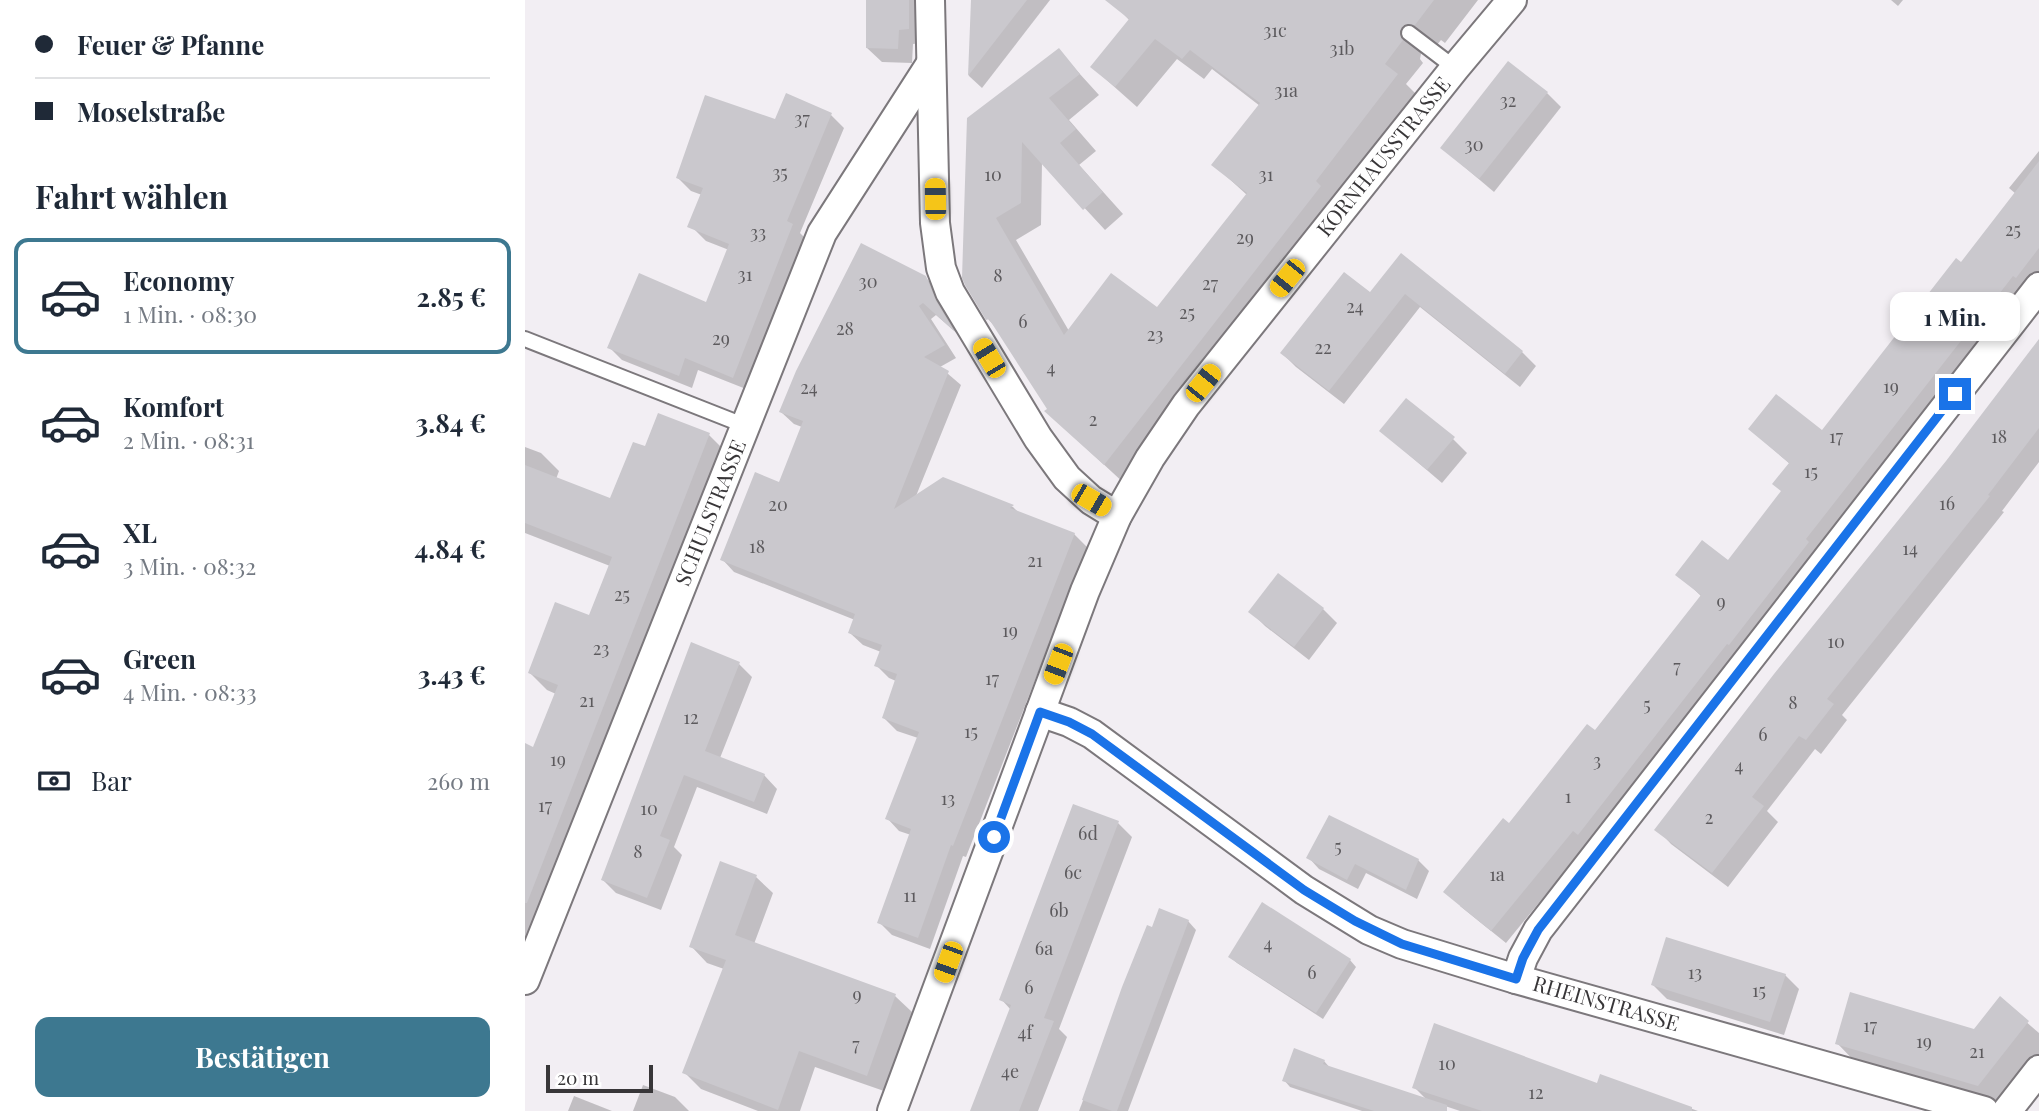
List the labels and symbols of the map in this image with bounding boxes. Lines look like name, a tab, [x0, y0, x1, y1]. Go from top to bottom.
house number: 31c	[1263, 18, 1287, 42]
house number: 31b	[1330, 36, 1354, 60]
street label: KORNHAUSSTRASSE	[1309, 70, 1456, 241]
house number: 31a	[1274, 78, 1298, 102]
house number: 32	[1500, 88, 1516, 112]
house number: 37	[794, 106, 810, 130]
house number: 30	[1465, 132, 1483, 156]
house number: 35	[772, 160, 788, 184]
house number: 10	[984, 162, 1002, 186]
house number: 31	[1259, 162, 1274, 186]
car	[925, 178, 946, 220]
house number: 25	[2005, 217, 2021, 241]
house number: 33	[750, 220, 766, 244]
house number: 29	[1236, 225, 1254, 249]
car	[1266, 255, 1309, 301]
house number: 31	[738, 262, 753, 286]
house number: 8	[993, 263, 1003, 287]
house number: 30	[859, 269, 877, 293]
house number: 27	[1202, 271, 1219, 295]
callout: 1 Min.	[1890, 292, 2020, 342]
house number: 24	[1346, 294, 1364, 318]
house number: 25	[1179, 300, 1195, 324]
house number: 6	[1018, 309, 1028, 333]
house number: 28	[836, 316, 854, 340]
house number: 23	[1147, 322, 1163, 346]
house number: 29	[712, 326, 730, 350]
car	[970, 335, 1009, 381]
house number: 22	[1314, 335, 1332, 359]
house number: 4	[1047, 355, 1056, 379]
car	[1182, 360, 1225, 406]
house number: 19	[1883, 374, 1899, 398]
house number: 24	[800, 375, 818, 399]
route end	[1939, 378, 1971, 410]
house number: 2	[1089, 407, 1097, 431]
house number: 17	[1829, 424, 1844, 448]
house number: 18	[1991, 424, 2007, 448]
street label: SCHULSTRASSE	[667, 435, 751, 589]
house number: 15	[1804, 459, 1818, 483]
car	[1068, 480, 1115, 520]
house number: 16	[1939, 491, 1955, 515]
house number: 20	[768, 492, 788, 516]
house number: 18	[749, 534, 765, 558]
house number: 14	[1902, 536, 1918, 560]
house number: 21	[1027, 548, 1043, 572]
house number: 25	[614, 582, 630, 606]
house number: 9	[1716, 589, 1726, 613]
house number: 19	[1002, 618, 1018, 642]
house number: 10	[1827, 629, 1845, 653]
house number: 23	[593, 636, 609, 660]
car	[1041, 641, 1076, 687]
house number: 7	[1673, 654, 1681, 678]
house number: 17	[985, 666, 1000, 690]
house number: 21	[579, 688, 595, 712]
house number: 8	[1788, 690, 1798, 714]
house number: 5	[1643, 692, 1651, 716]
house number: 12	[683, 705, 699, 729]
house number: 15	[964, 719, 978, 743]
house number: 6	[1758, 722, 1768, 746]
house number: 19	[550, 747, 566, 771]
house number: 3	[1593, 748, 1601, 772]
house number: 4	[1735, 753, 1744, 777]
house number: 1	[1565, 784, 1572, 808]
house number: 13	[941, 786, 955, 810]
house number: 17	[538, 793, 553, 817]
house number: 10	[640, 796, 658, 820]
house number: 2	[1705, 805, 1713, 829]
route start	[978, 821, 1010, 853]
house number: 6d	[1078, 821, 1098, 845]
house number: 5	[1334, 834, 1342, 858]
house number: 8	[633, 839, 643, 863]
house number: 6c	[1064, 860, 1082, 884]
house number: 1a	[1489, 862, 1505, 886]
house number: 11	[903, 883, 917, 907]
house number: 6b	[1049, 898, 1069, 922]
house number: 4	[1264, 931, 1273, 955]
house number: 6a	[1035, 936, 1053, 960]
car	[931, 939, 966, 985]
house number: 6	[1307, 960, 1317, 984]
house number: 13	[1688, 960, 1702, 984]
street label: RHEINSTRASSE	[1530, 968, 1683, 1036]
house number: 6	[1024, 975, 1034, 999]
house number: 15	[1752, 978, 1766, 1002]
house number: 9	[852, 982, 862, 1006]
house number: 17	[1863, 1013, 1878, 1037]
house number: 4f	[1018, 1020, 1034, 1044]
house number: 19	[1916, 1029, 1932, 1053]
house number: 7	[852, 1032, 860, 1056]
house number: 21	[1969, 1039, 1985, 1063]
house number: 10	[1438, 1051, 1456, 1075]
house number: 4e	[1001, 1059, 1019, 1083]
scale bar	[546, 1062, 653, 1094]
house number: 12	[1528, 1080, 1544, 1104]

